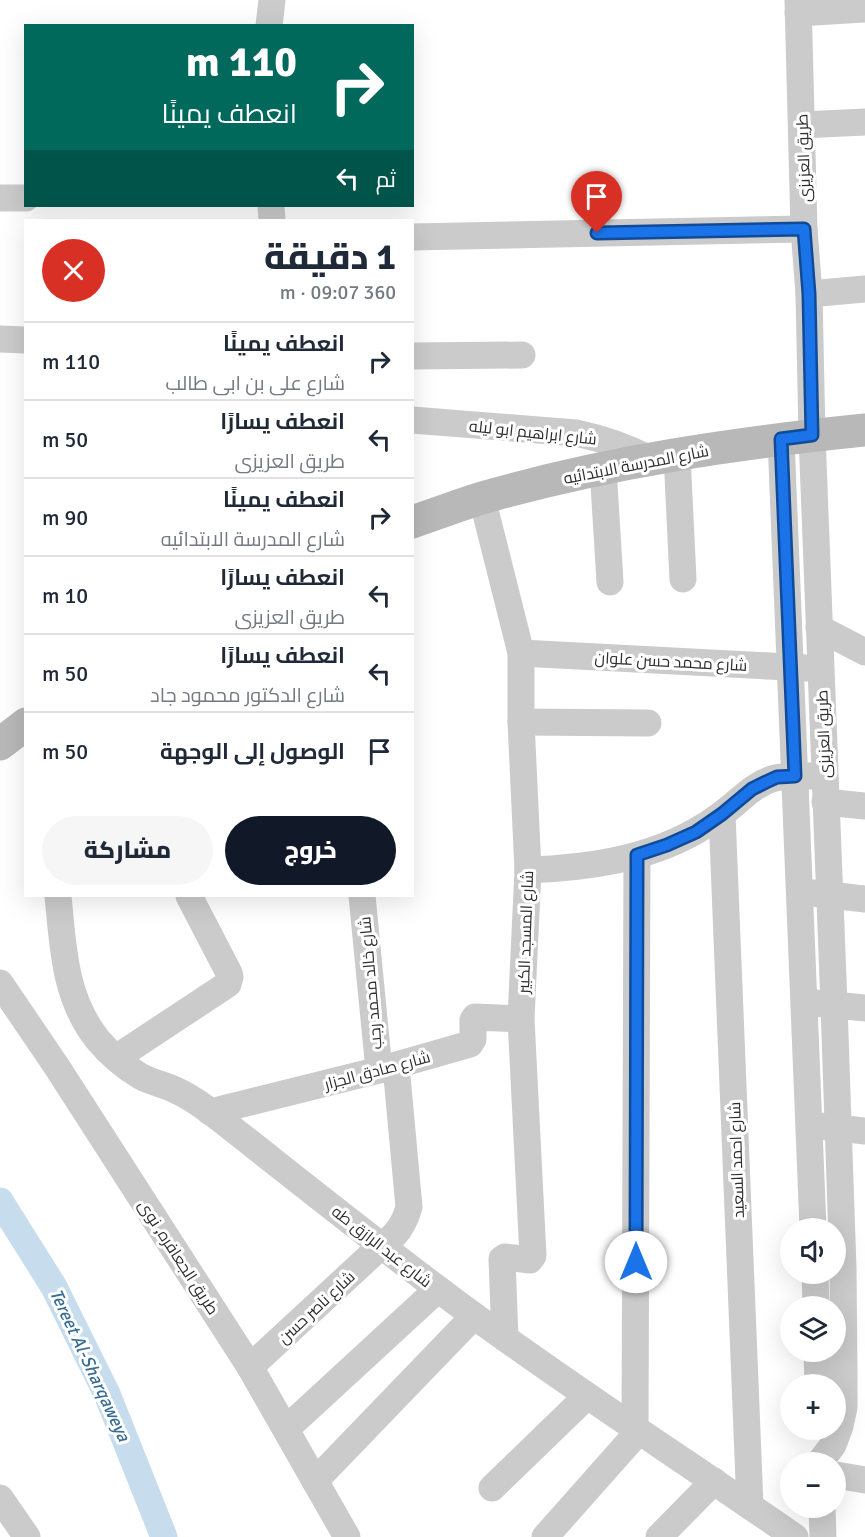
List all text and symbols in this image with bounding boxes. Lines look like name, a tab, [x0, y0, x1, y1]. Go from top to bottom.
text: 110 m	[186, 37, 297, 88]
icon: right	[318, 48, 396, 126]
text: انعطف يمينًا	[161, 98, 297, 131]
street label: طريق العزيزى	[792, 113, 816, 203]
icon: left	[331, 162, 364, 195]
text: ثم	[376, 166, 396, 193]
pin	[571, 171, 622, 233]
icon: arrive	[580, 180, 613, 213]
text: 1 دقيقة	[264, 235, 396, 280]
button: close	[42, 239, 105, 302]
text: 360 m · 09:07	[280, 280, 396, 305]
text: انعطف يمينًا	[223, 330, 345, 357]
icon: right	[363, 345, 396, 378]
text: 110 m	[42, 348, 100, 375]
text: شارع على بن ابى طالب	[165, 371, 345, 396]
text: انعطف يسارًا	[220, 408, 345, 435]
street label: شارع ابراهيم ابو ليله	[468, 416, 598, 451]
icon: left	[363, 423, 396, 456]
text: 50 m	[42, 426, 88, 453]
street label: شارع المدرسة الابتدائيه	[562, 441, 711, 490]
text: طريق العزيزى	[234, 449, 345, 474]
text: انعطف يمينًا	[223, 486, 345, 513]
icon: right	[363, 501, 396, 534]
text: 90 m	[42, 504, 88, 531]
text: شارع المدرسة الابتدائيه	[161, 527, 345, 552]
text: انعطف يسارًا	[220, 564, 345, 591]
icon: left	[363, 579, 396, 612]
text: 10 m	[42, 582, 88, 609]
text: طريق العزيزى	[234, 605, 345, 630]
text: انعطف يسارًا	[220, 642, 345, 669]
street label: شارع محمد حسن علوان	[594, 648, 748, 677]
icon: left	[363, 657, 396, 690]
text: 50 m	[42, 660, 88, 687]
text: شارع الدكتور محمود جاد	[150, 683, 345, 708]
street label: طريق العزيزى	[812, 689, 836, 779]
icon: arrive	[363, 735, 396, 768]
text: 50 m	[42, 738, 88, 765]
text: الوصول إلى الوجهة	[160, 738, 345, 765]
button: مشاركة	[42, 816, 213, 885]
button: خروج	[225, 816, 396, 885]
street label: شارع المسجد الكبير	[514, 870, 539, 995]
street label: شارع خالد محمد رجب	[355, 915, 388, 1050]
street label: شارع صادق الجزار	[321, 1047, 433, 1096]
street label: شارع احمد السعيد	[725, 1101, 750, 1219]
street label: طريق الجعافره, نوى	[134, 1196, 223, 1319]
street label: شارع عبد الرازق طه	[327, 1202, 435, 1293]
map controls	[780, 1218, 846, 1518]
button: sound	[780, 1218, 846, 1284]
position arrow	[604, 1230, 668, 1294]
street label: شارع ناصر حسن	[274, 1267, 360, 1349]
water label: Tereet Al-Sharqaweya	[45, 1285, 135, 1446]
button: layers	[780, 1296, 846, 1362]
button: +	[780, 1374, 846, 1440]
button: −	[780, 1452, 846, 1518]

